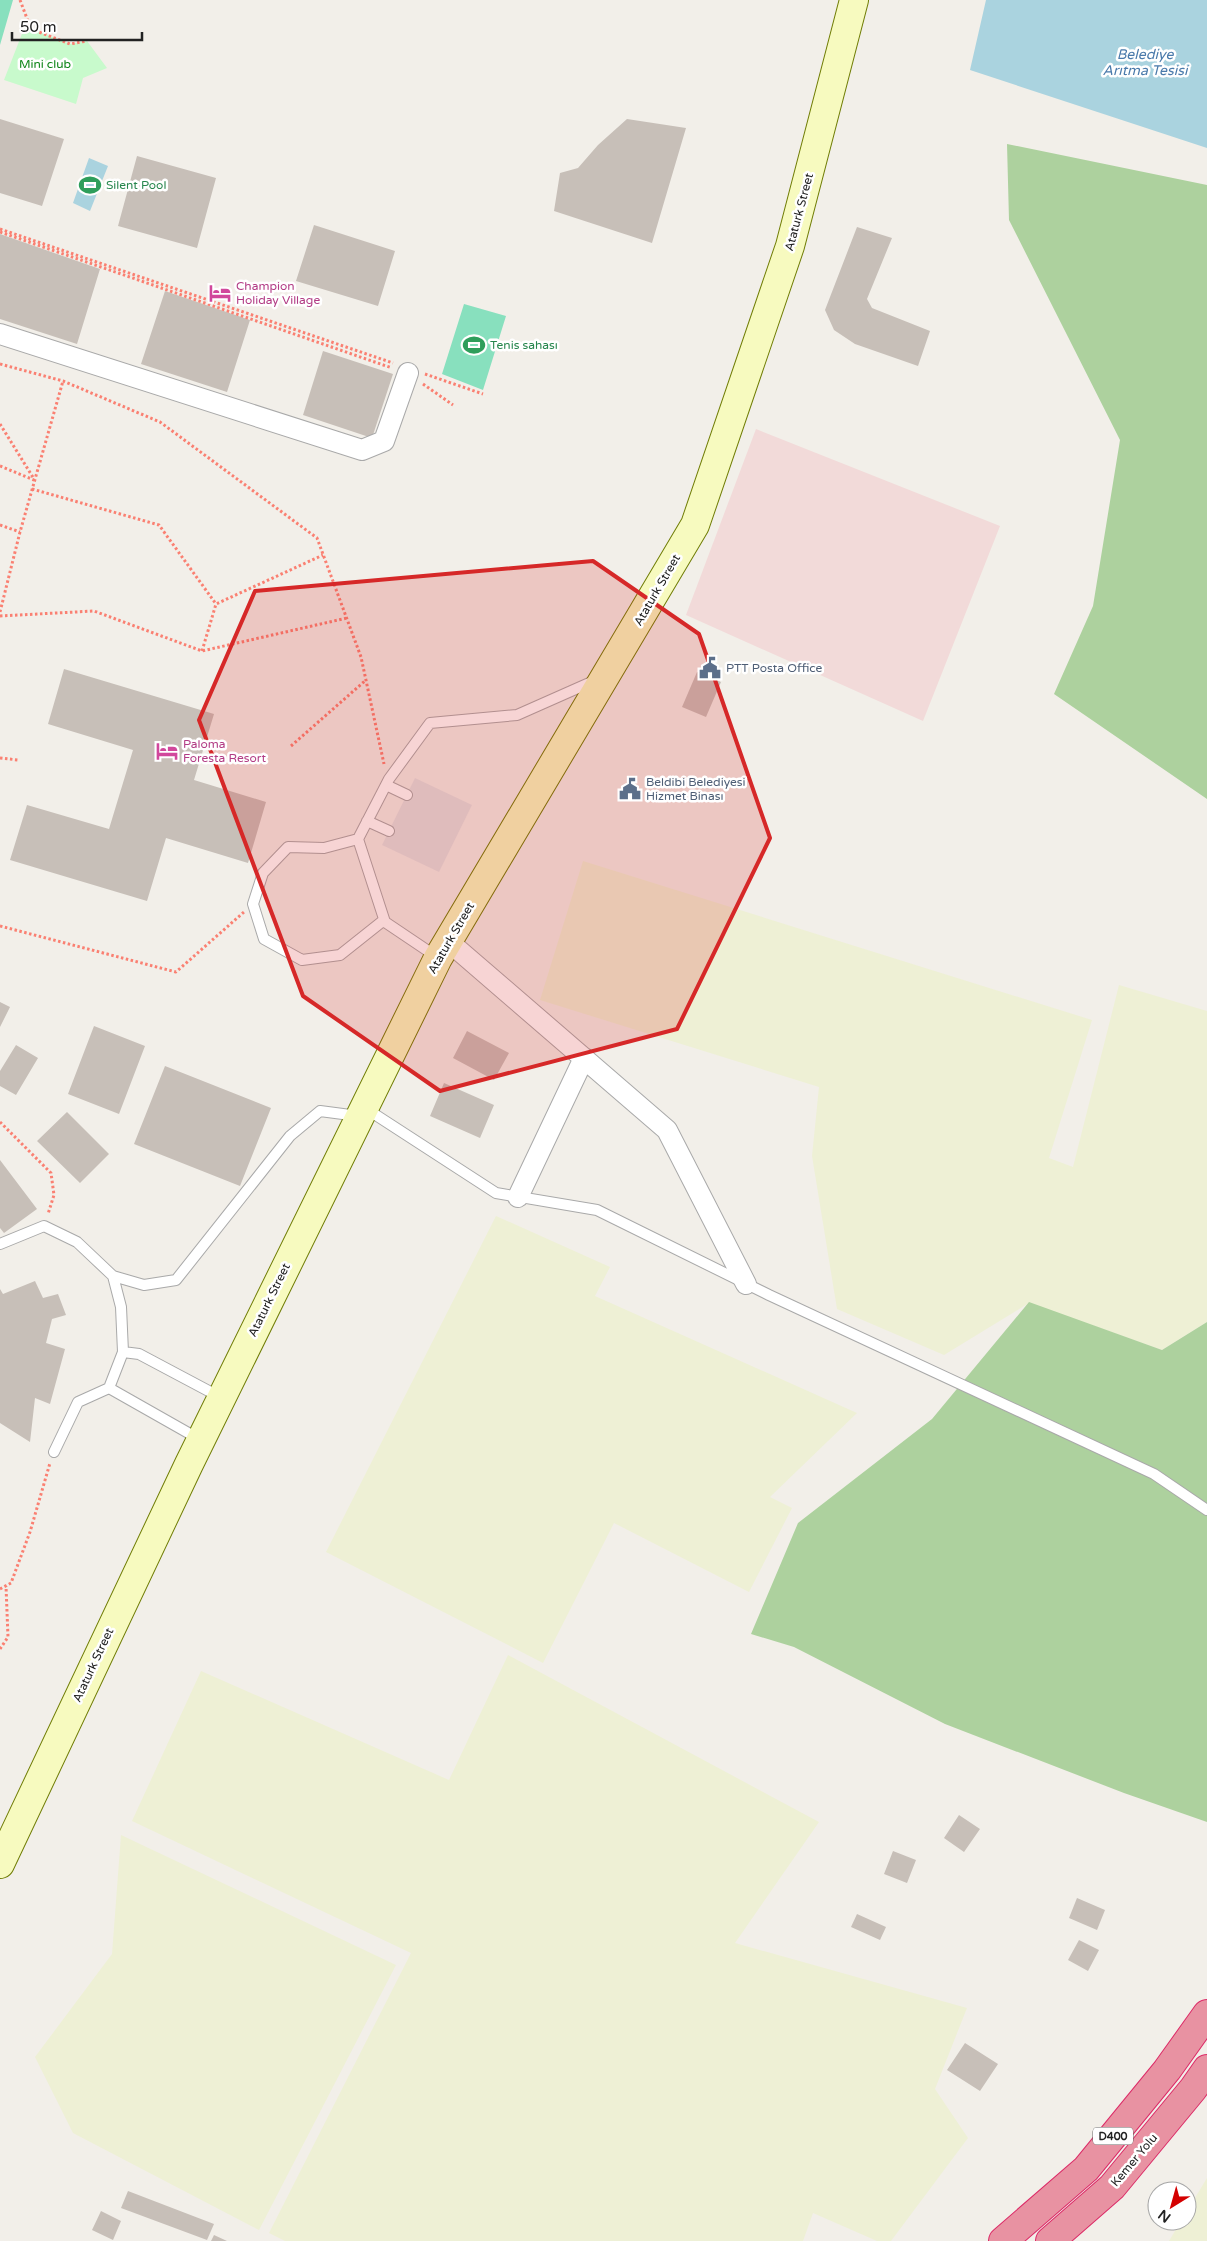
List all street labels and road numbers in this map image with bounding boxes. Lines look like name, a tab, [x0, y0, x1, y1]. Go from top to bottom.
street label: Ataturk Street	[782, 171, 816, 253]
street label: Ataturk Street	[631, 551, 683, 628]
street label: Ataturk Street	[425, 899, 477, 976]
street label: Ataturk Street	[245, 1260, 293, 1339]
street label: Ataturk Street	[70, 1625, 116, 1704]
road number: D400	[1093, 2128, 1133, 2144]
street label: Kemer Yolu	[1108, 2131, 1160, 2189]

